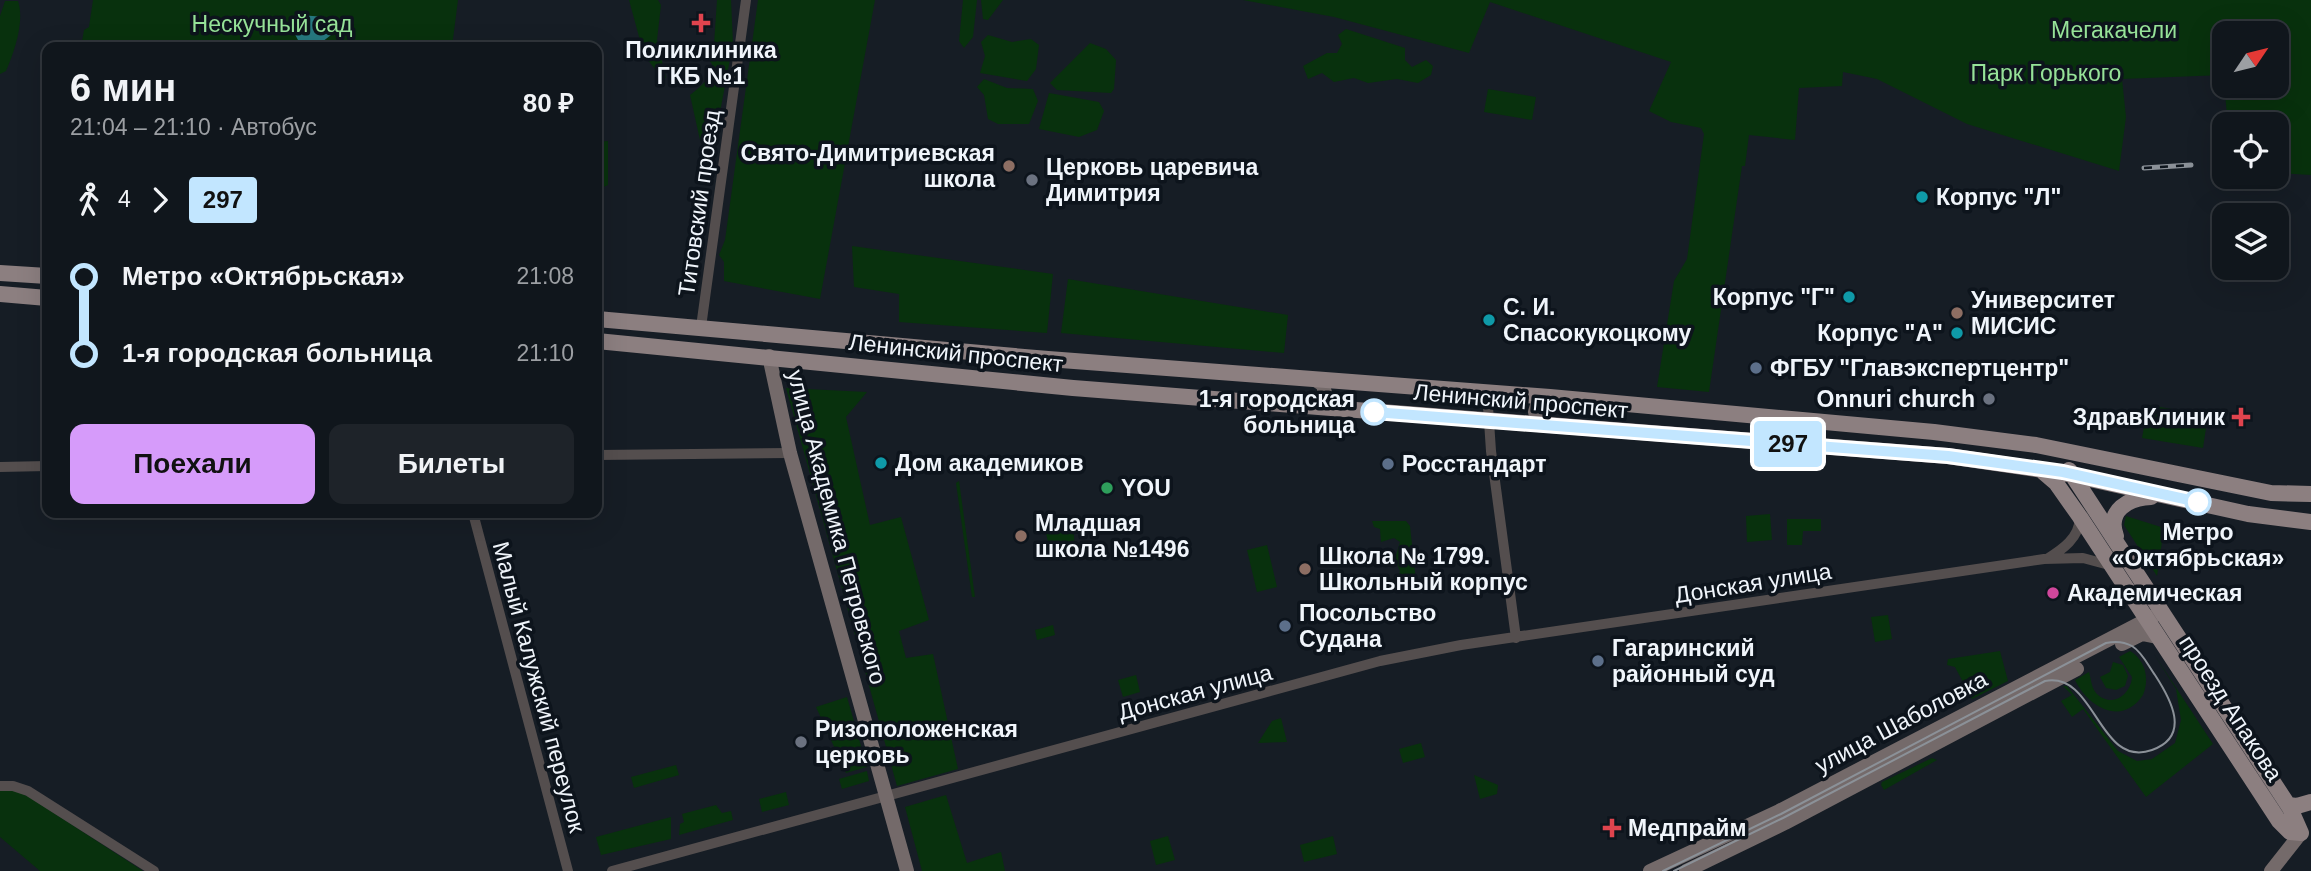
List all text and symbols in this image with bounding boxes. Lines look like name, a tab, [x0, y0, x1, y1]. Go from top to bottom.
park label: Нескучный сад	[192, 11, 353, 37]
marker: Поликлиника ГКБ №1	[691, 13, 711, 33]
park label: Мегакачели	[2051, 17, 2177, 43]
north arrow	[2212, 21, 2289, 98]
map controls	[2212, 21, 2289, 280]
place label: Поликлиника ГКБ №1	[625, 37, 777, 89]
park label: Парк Горького	[1971, 60, 2121, 86]
text: 6 мин	[70, 67, 176, 109]
text: 80 ₽	[523, 88, 574, 118]
street label: Титовский проезд	[673, 107, 725, 298]
button: locate	[2212, 112, 2289, 189]
text: 21:04 – 21:10 · Автобус	[70, 114, 317, 140]
place label: Свято-Димитриевская школа	[740, 140, 995, 192]
place label: Церковь царевича Димитрия	[1046, 154, 1259, 206]
marker: Свято-Димитриевская школа	[1001, 158, 1017, 174]
marker: Церковь царевича Димитрия	[1024, 172, 1040, 188]
icon: walk	[70, 181, 108, 219]
icon: forward	[141, 181, 179, 219]
place label: Корпус "Л"	[1936, 184, 2061, 210]
text: 4	[118, 186, 131, 212]
text: 297	[203, 186, 243, 213]
marker: Корпус "Л"	[1914, 189, 1930, 205]
button: layers	[2212, 203, 2289, 280]
text: Метро «Октябрьская»	[122, 261, 405, 291]
text: 21:08	[516, 263, 574, 289]
place label: Корпус "Г"	[1713, 284, 1835, 310]
place label: Университет МИСИС	[1971, 287, 2115, 339]
marker: Корпус "Г"	[1841, 289, 1857, 305]
place label: С. И. Спасокукоцкому	[1503, 294, 1691, 346]
marker: Университет МИСИС	[1949, 305, 1965, 321]
marker: С. И. Спасокукоцкому	[1481, 312, 1497, 328]
place label: Корпус "А"	[1817, 320, 1943, 346]
marker: Корпус "А"	[1949, 325, 1965, 341]
street label: Ленинский проспект	[848, 329, 1065, 377]
text: 1-я городская больница	[122, 338, 432, 368]
text: 21:10	[516, 340, 574, 366]
place label: ФГБУ "Главэкспертцентр"	[1770, 355, 2069, 381]
marker: ФГБУ "Главэкспертцентр"	[1748, 360, 1764, 376]
street label: улица Академика Петровского	[782, 367, 892, 687]
street label: Ленинский проспект	[1413, 379, 1630, 423]
place label: 1-я городская больница	[1199, 386, 1355, 438]
place label: Onnuri church	[1817, 386, 1975, 412]
marker: Onnuri church	[1981, 391, 1997, 407]
marker: 1-я городская больница	[1361, 399, 1387, 425]
place label: ЗдравКлиник	[2073, 404, 2225, 430]
marker: ЗдравКлиник	[2231, 407, 2251, 427]
line badge: 297	[1748, 421, 1828, 467]
button: Поехали	[70, 424, 315, 504]
button: Билеты	[329, 424, 574, 504]
text: 297	[1768, 430, 1808, 457]
place label: Дом академиков	[895, 450, 1084, 476]
place label: Росстандарт	[1402, 451, 1546, 477]
marker: Дом академиков	[873, 455, 889, 471]
marker: Росстандарт	[1380, 456, 1396, 472]
place label: YOU	[1121, 475, 1171, 501]
marker: YOU	[1099, 480, 1115, 496]
marker: Метро «Октябрьская»	[2185, 489, 2211, 515]
place label: Младшая школа №1496	[1035, 510, 1189, 562]
place label: Метро «Октябрьская»	[2112, 519, 2284, 571]
marker: Младшая школа №1496	[1013, 528, 1029, 544]
street label: Малый Калужский переулок	[488, 539, 591, 836]
place label: Школа № 1799. Школьный корпус	[1319, 543, 1528, 595]
street label: Донская улица	[1673, 558, 1833, 608]
marker: Школа № 1799. Школьный корпус	[1297, 561, 1313, 577]
place label: Академическая	[2067, 580, 2243, 606]
marker: Академическая	[2045, 585, 2061, 601]
place label: Посольство Судана	[1299, 600, 1436, 652]
marker: Посольство Судана	[1277, 618, 1293, 634]
street label: проезд Апакова	[2174, 630, 2288, 786]
place label: Гагаринский районный суд	[1612, 635, 1775, 687]
marker: Гагаринский районный суд	[1590, 653, 1606, 669]
street label: Донская улица	[1115, 659, 1275, 725]
street label: улица Шаболовка	[1811, 666, 1992, 778]
place label: Ризоположенская церковь	[815, 716, 1018, 768]
marker: Ризоположенская церковь	[793, 734, 809, 750]
place label: Медпрайм	[1628, 815, 1746, 841]
marker: Медпрайм	[1602, 818, 1622, 838]

